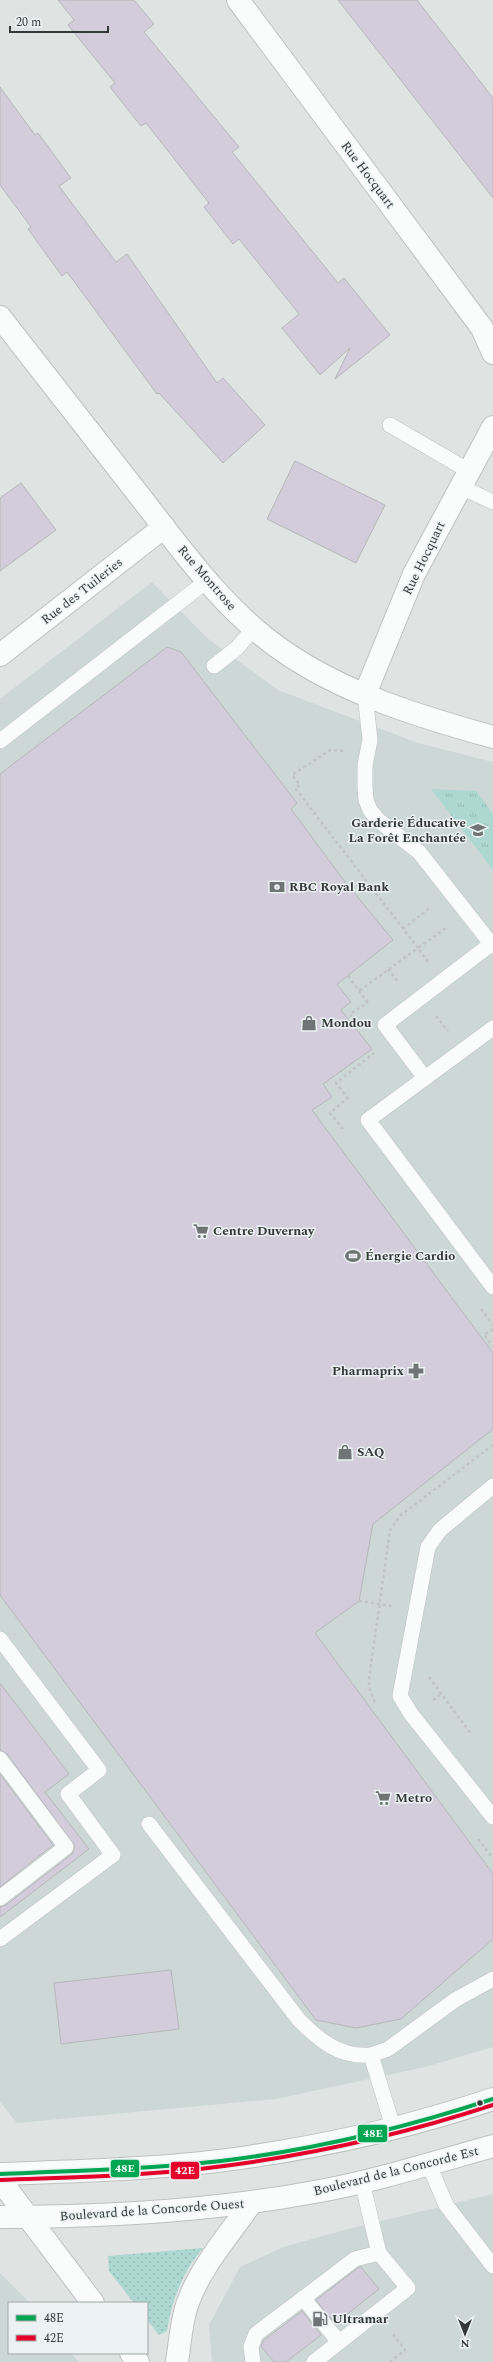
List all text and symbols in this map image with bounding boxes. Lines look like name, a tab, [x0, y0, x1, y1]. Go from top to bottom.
scale bar	[10, 8, 108, 34]
text: 20 m	[16, 13, 41, 32]
street label: Rue Hocquart	[336, 137, 400, 213]
street label: Rue Hocquart	[397, 517, 451, 598]
street label: Rue Montrose	[173, 541, 241, 615]
street label: Rue des Tuileries	[37, 553, 127, 629]
place label: Garderie Éducative La Forêt Enchantée	[348, 813, 466, 848]
school or university icon: Garderie Éducative La Forêt Enchantée	[469, 821, 487, 839]
place label: RBC Royal Bank	[289, 877, 389, 897]
bank icon: RBC Royal Bank	[268, 878, 286, 896]
place label: Mondou	[321, 1013, 372, 1033]
shop icon: Mondou	[300, 1014, 318, 1032]
place label: Centre Duvernay	[213, 1221, 315, 1241]
supermarket icon: Centre Duvernay	[192, 1222, 210, 1240]
place label: Énergie Cardio	[365, 1246, 455, 1266]
sports icon: Énergie Cardio	[344, 1247, 362, 1265]
place label: Pharmaprix	[332, 1361, 404, 1381]
pharmacy icon: Pharmaprix	[407, 1362, 425, 1380]
place label: SAQ	[357, 1442, 385, 1462]
shop icon: SAQ	[336, 1443, 354, 1461]
place label: Metro	[395, 1788, 432, 1808]
supermarket icon: Metro	[374, 1789, 392, 1807]
unlabelled marker	[475, 2098, 485, 2108]
line badge: 48E	[357, 2124, 388, 2143]
text: 48E	[363, 2125, 383, 2142]
street label: Boulevard de la Concorde Est	[311, 2141, 481, 2201]
line badge: 48E	[110, 2159, 140, 2178]
text: 48E	[115, 2160, 135, 2177]
line badge: 42E	[170, 2161, 200, 2180]
text: 42E	[175, 2162, 195, 2179]
street label: Boulevard de la Concorde Ouest	[59, 2194, 245, 2226]
legend	[8, 2302, 148, 2354]
text: 48E	[44, 2309, 64, 2328]
place label: Ultramar	[332, 2309, 389, 2329]
fuel station icon: Ultramar	[311, 2310, 329, 2328]
north arrow	[445, 2314, 485, 2354]
text: 42E	[44, 2329, 64, 2348]
text: N	[460, 2335, 469, 2352]

